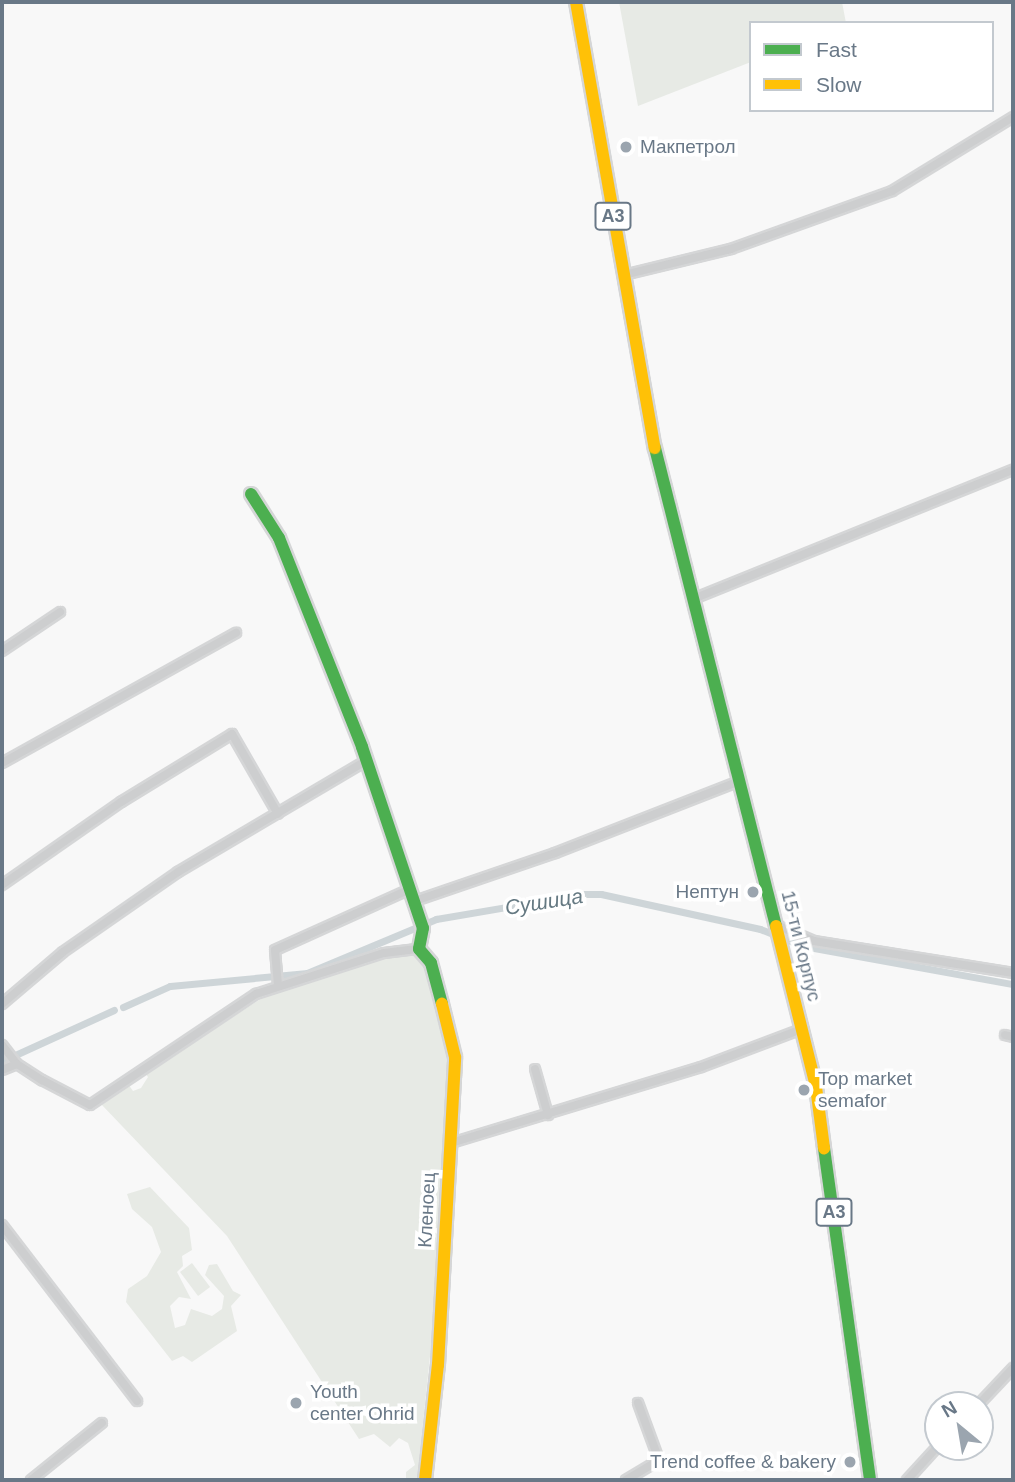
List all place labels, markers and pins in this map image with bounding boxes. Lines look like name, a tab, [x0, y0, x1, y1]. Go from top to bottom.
place label: Макпетрол	[640, 136, 736, 158]
marker: Макпетрол	[618, 139, 634, 155]
place label: Нептун	[676, 881, 739, 903]
marker: Нептун	[745, 884, 761, 900]
place label: Top market semafor	[818, 1068, 912, 1112]
marker: Top market semafor	[796, 1082, 812, 1098]
place label: Youth center Ohrid	[310, 1381, 415, 1425]
marker: Youth center Ohrid	[288, 1395, 304, 1411]
place label: Trend coffee & bakery	[650, 1451, 836, 1473]
marker: Trend coffee & bakery	[842, 1454, 858, 1470]

